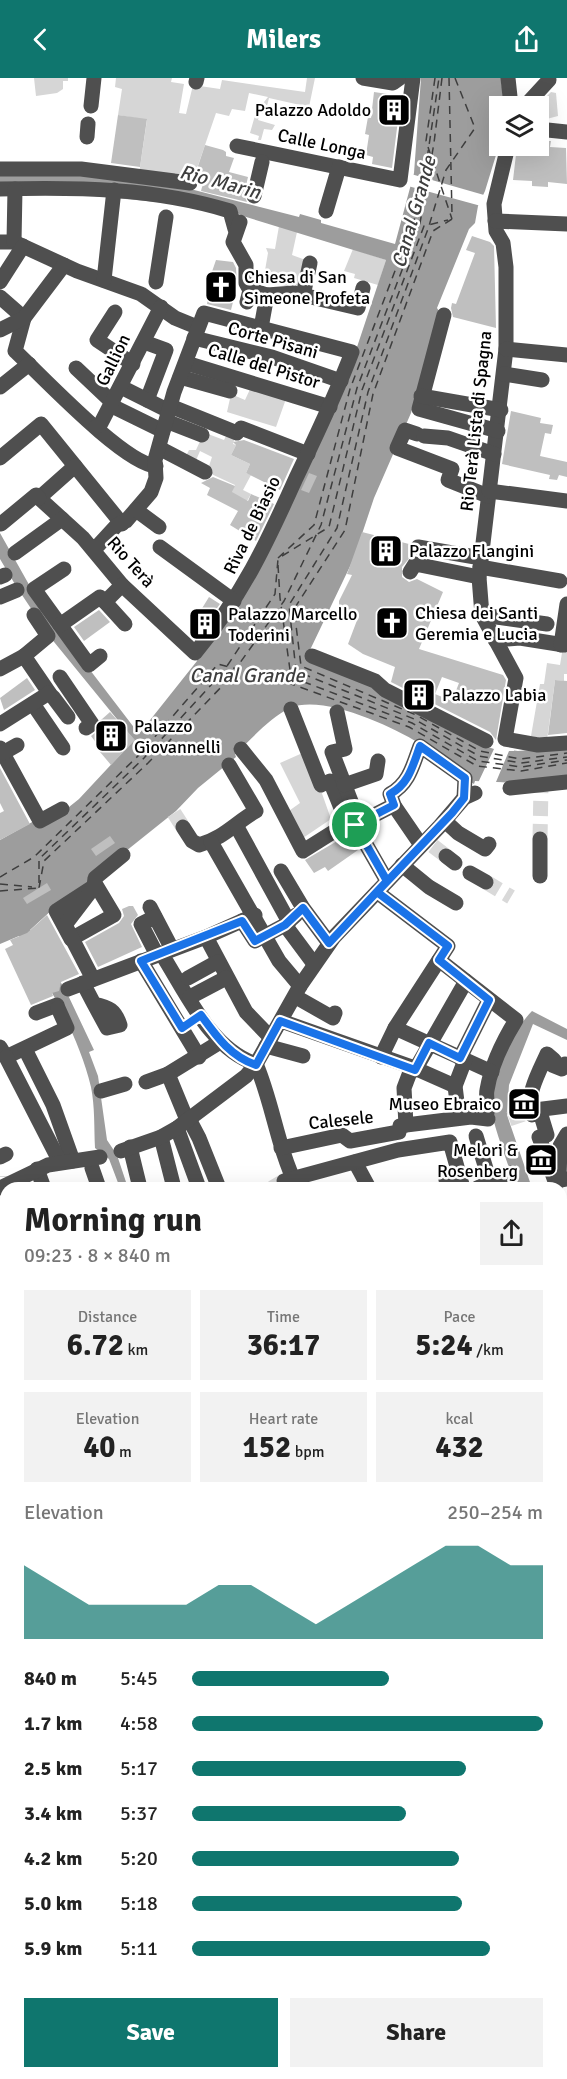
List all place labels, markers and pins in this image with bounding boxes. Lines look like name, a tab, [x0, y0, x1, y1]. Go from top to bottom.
building icon: Palazzo Adoldo	[376, 92, 412, 128]
place label: Palazzo Adoldo	[255, 99, 371, 121]
place label: Chiesa di San Simeone Profeta	[244, 266, 370, 309]
church icon: Chiesa di San Simeone Profeta	[203, 269, 239, 305]
building icon: Palazzo Flangini	[368, 533, 404, 569]
place label: Palazzo Flangini	[409, 540, 534, 562]
place label: Chiesa dei Santi Geremia e Lucia	[415, 602, 538, 645]
place label: Palazzo Marcello Toderini	[228, 603, 357, 646]
church icon: Chiesa dei Santi Geremia e Lucia	[374, 605, 410, 641]
building icon: Palazzo Marcello Toderini	[187, 606, 223, 642]
building icon: Palazzo Labia	[401, 677, 437, 713]
place label: Palazzo Labia	[442, 684, 546, 706]
place label: Palazzo Giovannelli	[134, 715, 221, 758]
building icon: Palazzo Giovannelli	[93, 718, 129, 754]
pin	[329, 799, 380, 850]
museum icon: Museo Ebraico	[506, 1086, 542, 1122]
place label: Museo Ebraico	[388, 1093, 501, 1115]
place label: Melori & Rosenberg	[437, 1139, 518, 1182]
museum icon: Melori & Rosenberg	[523, 1142, 559, 1178]

